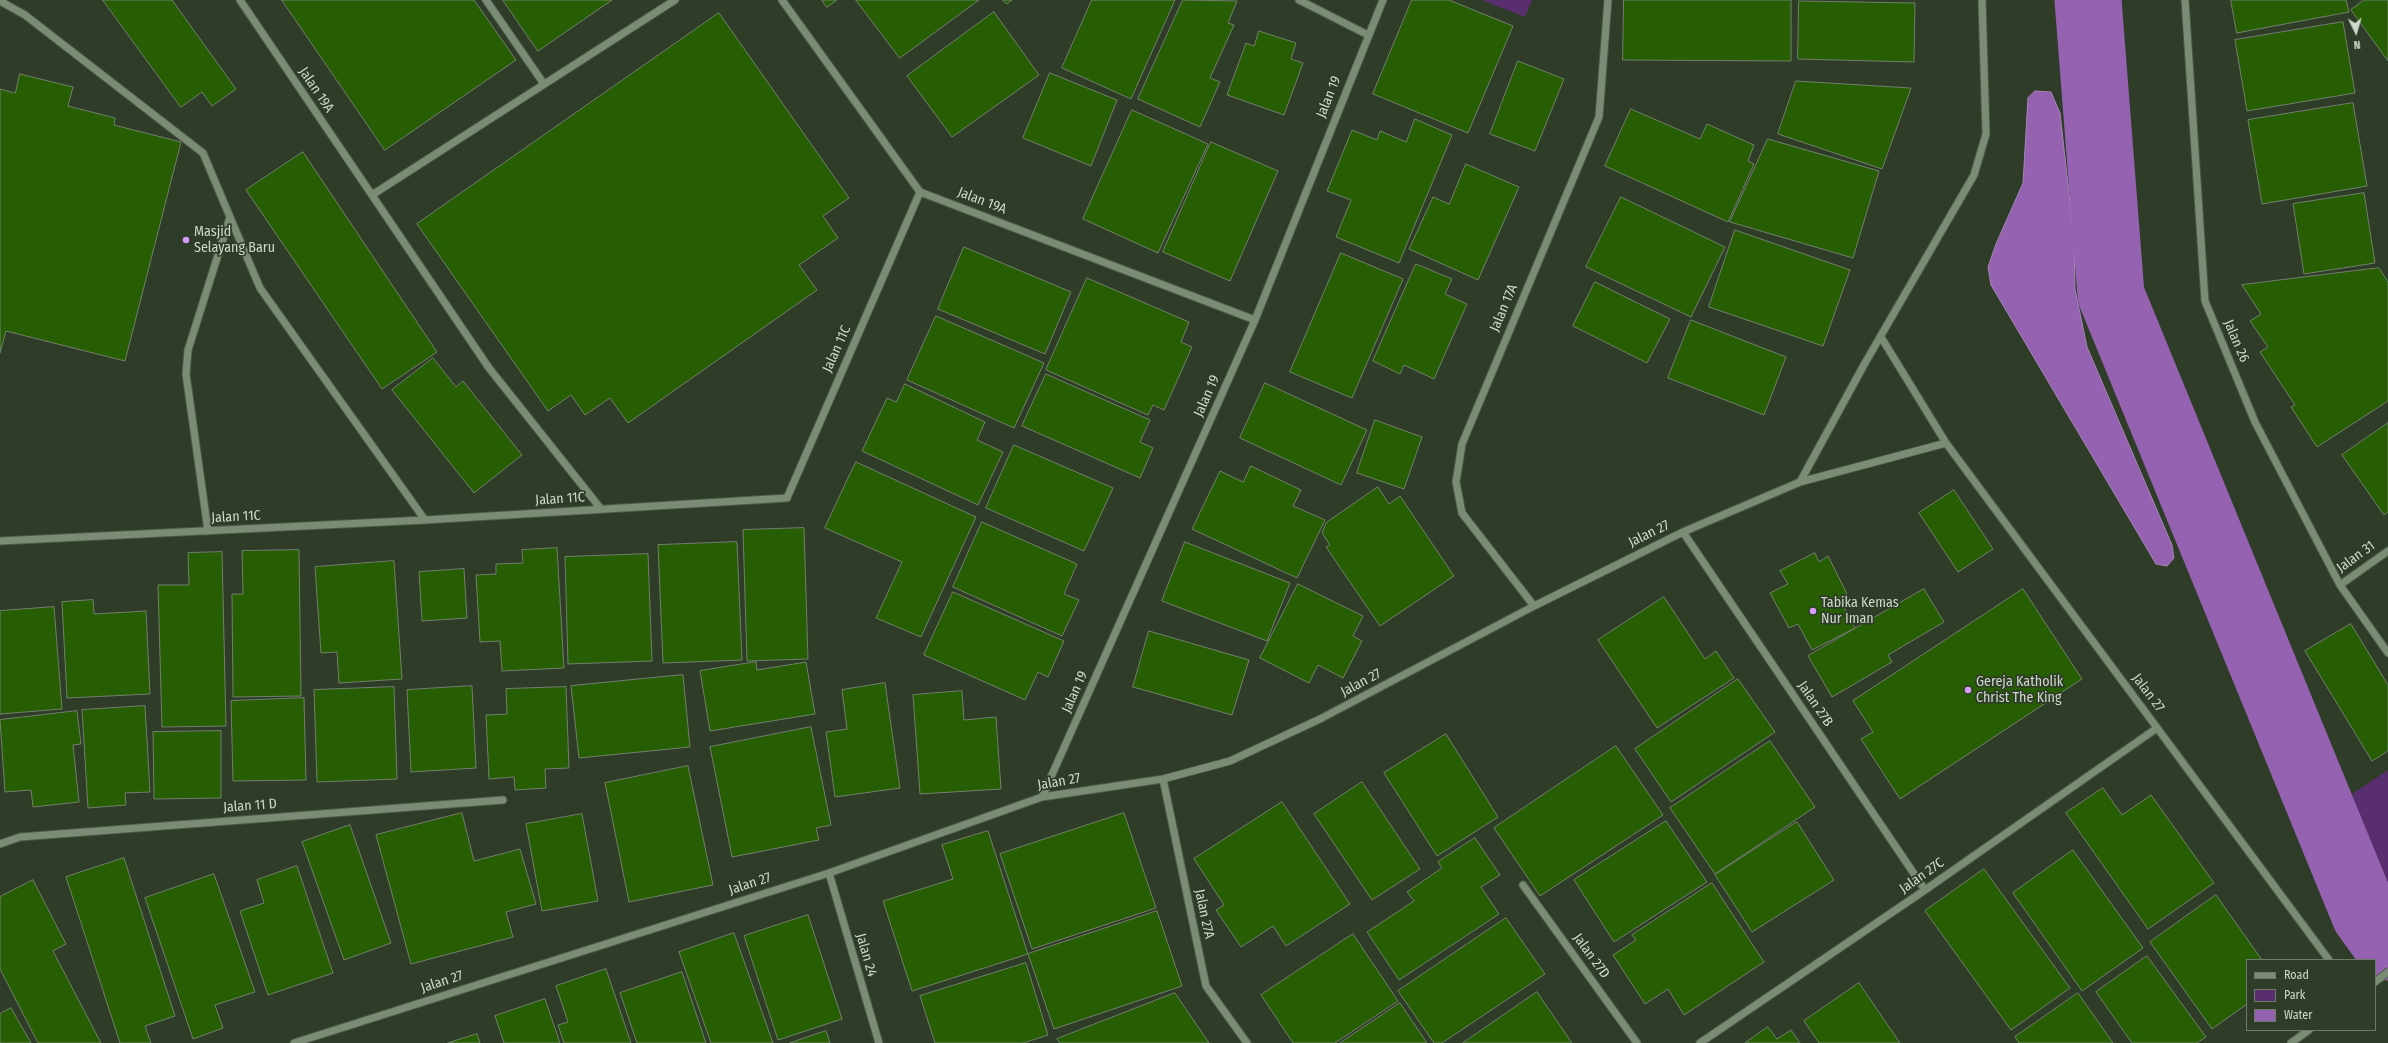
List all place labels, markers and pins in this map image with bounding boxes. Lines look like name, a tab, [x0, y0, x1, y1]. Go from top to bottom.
place label: Masjid Selayang Baru	[194, 224, 275, 256]
marker: Masjid Selayang Baru	[181, 235, 191, 245]
place label: Tabika Kemas Nur Iman	[1821, 595, 1899, 628]
marker: Tabika Kemas Nur Iman	[1808, 606, 1818, 616]
place label: Gereja Katholik Christ The King	[1976, 674, 2063, 706]
marker: Gereja Katholik Christ The King	[1963, 685, 1973, 695]

